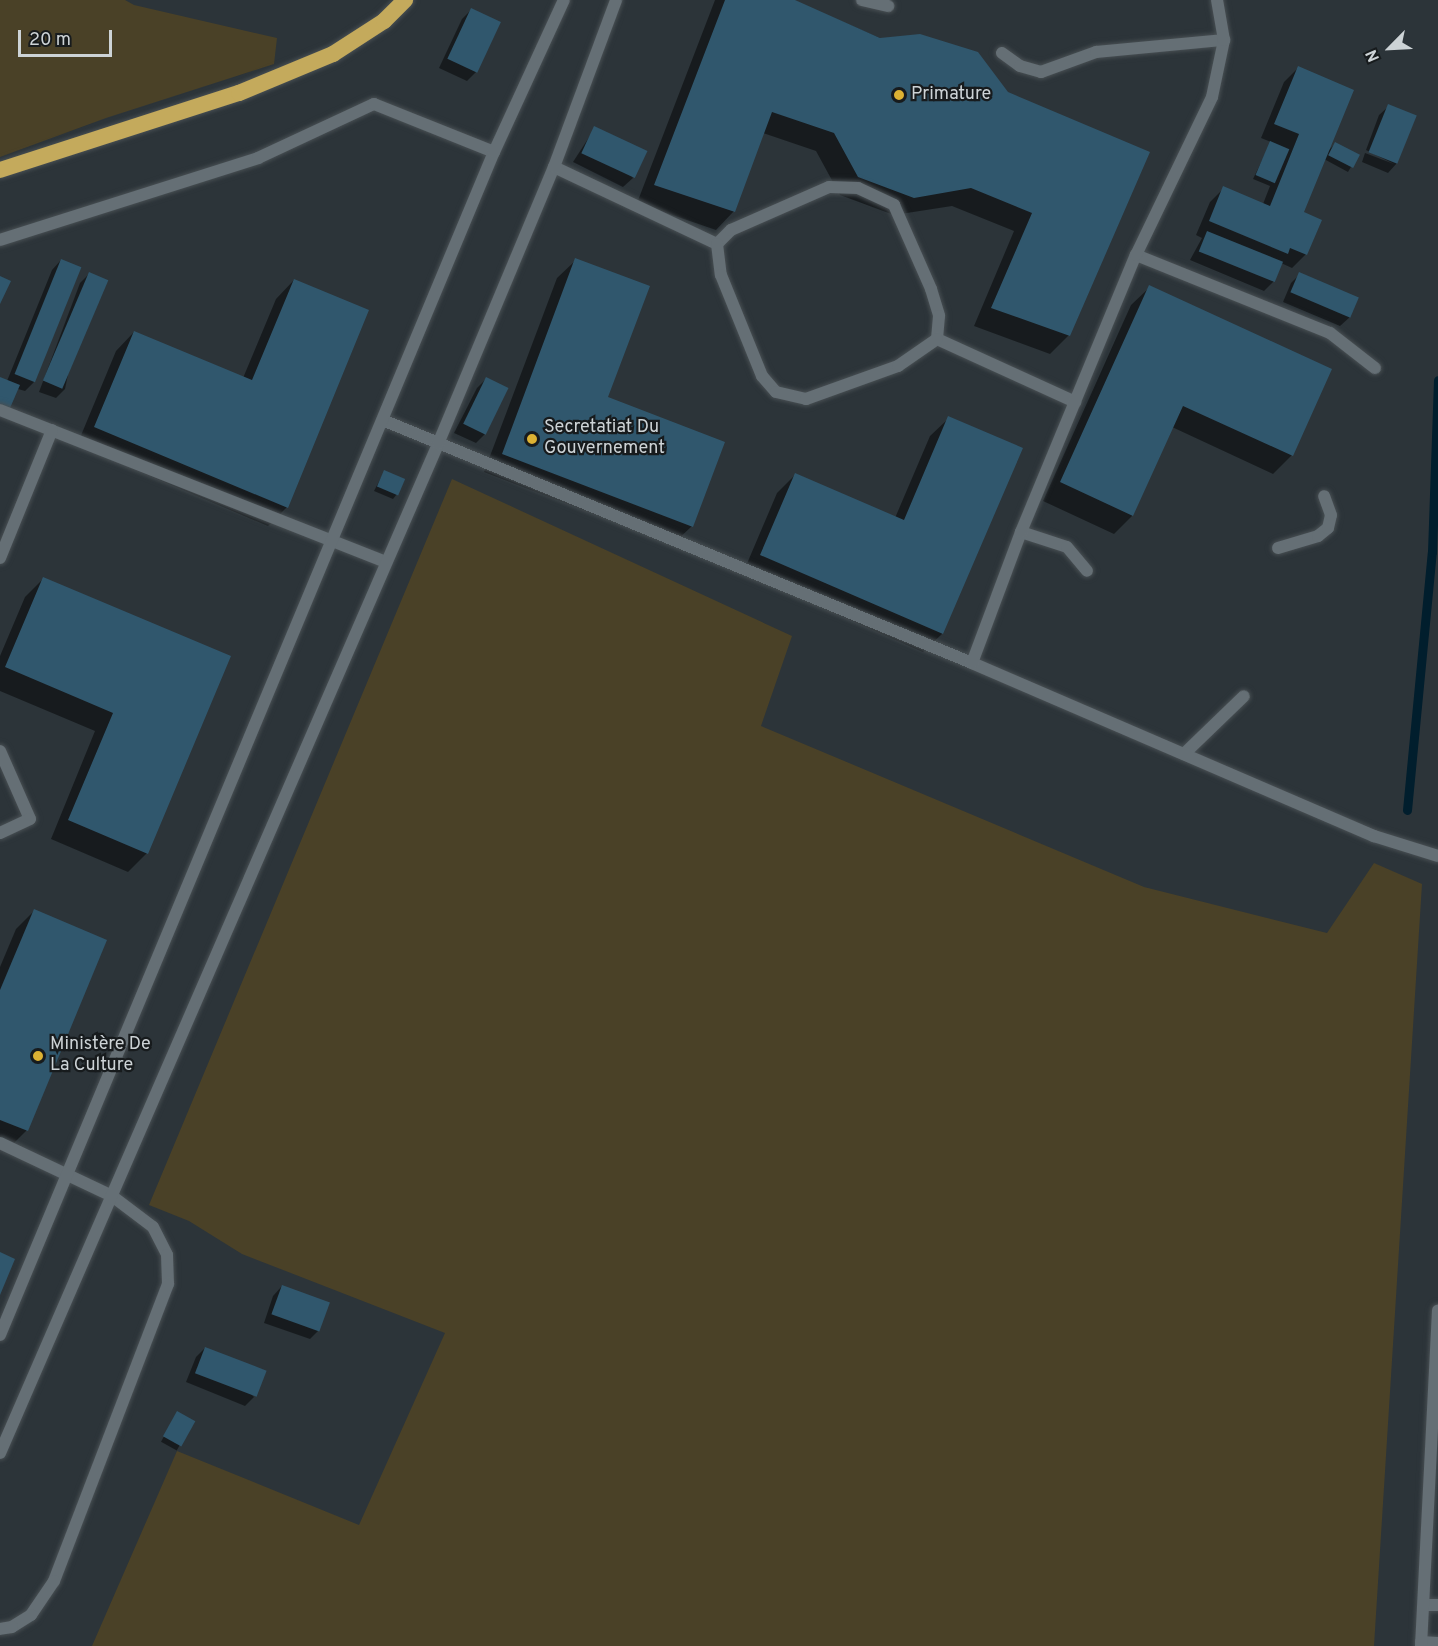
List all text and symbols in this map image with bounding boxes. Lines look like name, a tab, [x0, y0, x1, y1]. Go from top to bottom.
scale bar	[21, 18, 116, 56]
north arrow	[1360, 18, 1420, 78]
text: 20 m	[29, 29, 71, 52]
text: N	[1362, 46, 1385, 65]
place label: Primature	[911, 84, 991, 106]
marker: Primature	[892, 88, 906, 102]
place label: Secretatiat Du Gouvernement	[544, 418, 665, 460]
marker: Secretatiat Du Gouvernement	[525, 432, 539, 446]
place label: Ministère De La Culture	[50, 1035, 151, 1078]
marker: Ministère De La Culture	[31, 1049, 45, 1063]

